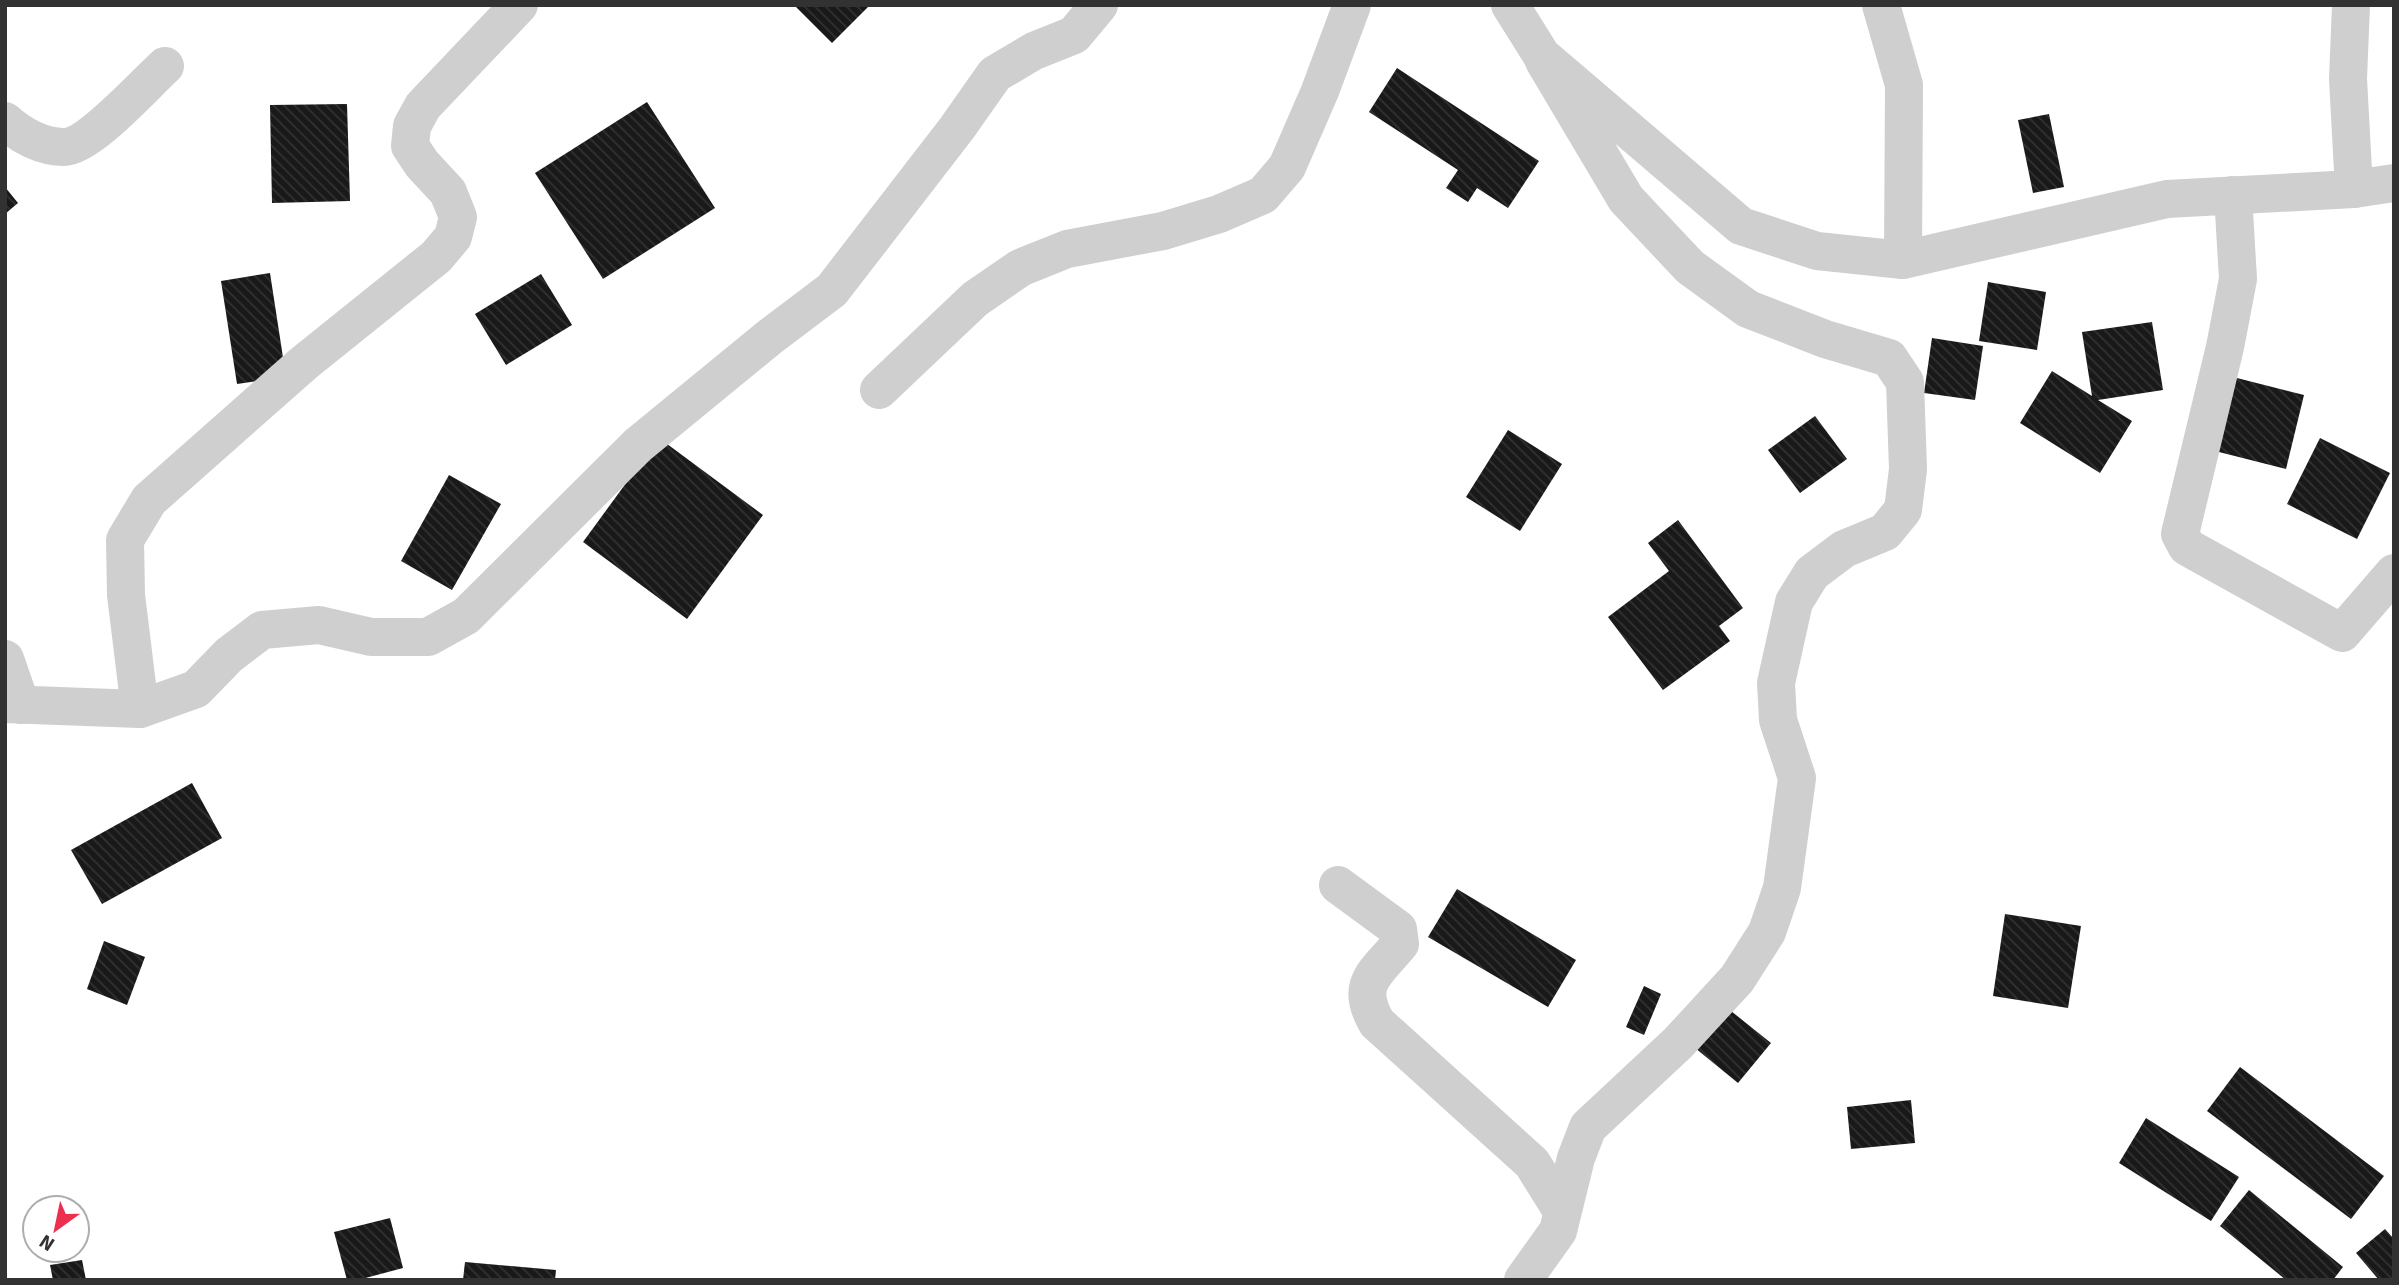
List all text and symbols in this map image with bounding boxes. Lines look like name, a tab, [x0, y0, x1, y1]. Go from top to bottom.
north arrow	[21, 1194, 91, 1264]
text: N	[35, 1229, 59, 1256]

